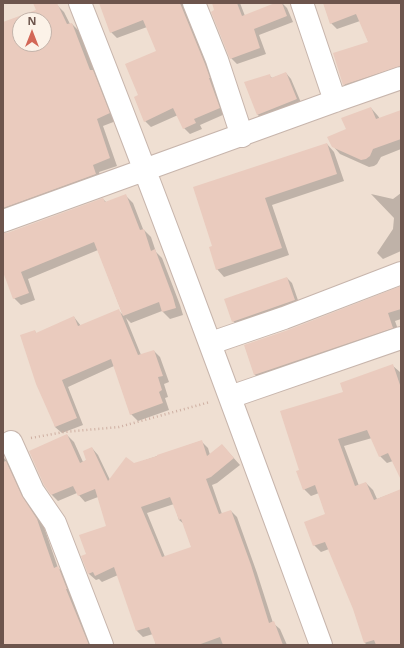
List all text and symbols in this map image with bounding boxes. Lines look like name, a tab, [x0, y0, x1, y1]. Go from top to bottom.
north arrow	[12, 12, 52, 52]
text: N	[28, 13, 36, 28]

